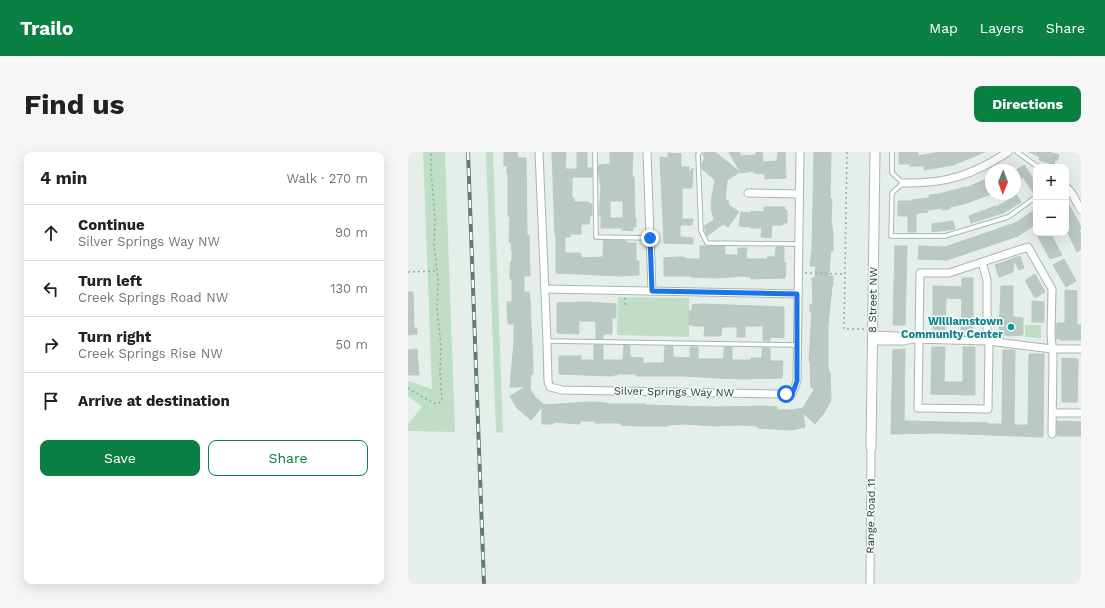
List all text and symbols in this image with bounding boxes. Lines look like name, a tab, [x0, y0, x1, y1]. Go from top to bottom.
text: Trailo	[20, 17, 73, 40]
text: Map	[929, 20, 958, 36]
text: Layers	[980, 20, 1024, 36]
text: Share	[1046, 20, 1085, 36]
button: Directions	[974, 86, 1081, 122]
text: Find us	[24, 88, 124, 121]
north arrow	[985, 164, 1021, 200]
map controls	[1033, 164, 1069, 236]
button: +	[1033, 164, 1069, 200]
text: 4 min	[40, 168, 87, 188]
text: Walk · 270 m	[287, 171, 368, 186]
button: −	[1033, 200, 1069, 236]
text: Continue	[78, 216, 145, 234]
icon: ahead	[40, 222, 62, 244]
text: 90 m	[335, 225, 368, 240]
route end	[641, 229, 659, 247]
text: Silver Springs Way NW	[78, 234, 220, 249]
street label: 8 Street NW	[866, 266, 880, 333]
text: Turn left	[78, 272, 142, 290]
icon: left	[40, 278, 62, 300]
text: 130 m	[330, 281, 368, 296]
text: Creek Springs Road NW	[78, 290, 228, 305]
place label: Williamstown Community Center	[901, 315, 1003, 341]
marker: Williamstown Community Center	[1006, 322, 1016, 332]
text: Turn right	[78, 328, 151, 346]
icon: right	[40, 334, 62, 356]
text: 50 m	[336, 337, 368, 352]
text: Creek Springs Rise NW	[78, 346, 223, 361]
street label: Silver Springs Way NW	[614, 384, 735, 400]
route start	[777, 385, 795, 403]
icon: arrive	[40, 390, 62, 412]
text: Arrive at destination	[78, 392, 230, 410]
button: Save	[40, 440, 200, 476]
button: Share	[208, 440, 368, 476]
street label: Range Road 11	[864, 478, 878, 554]

